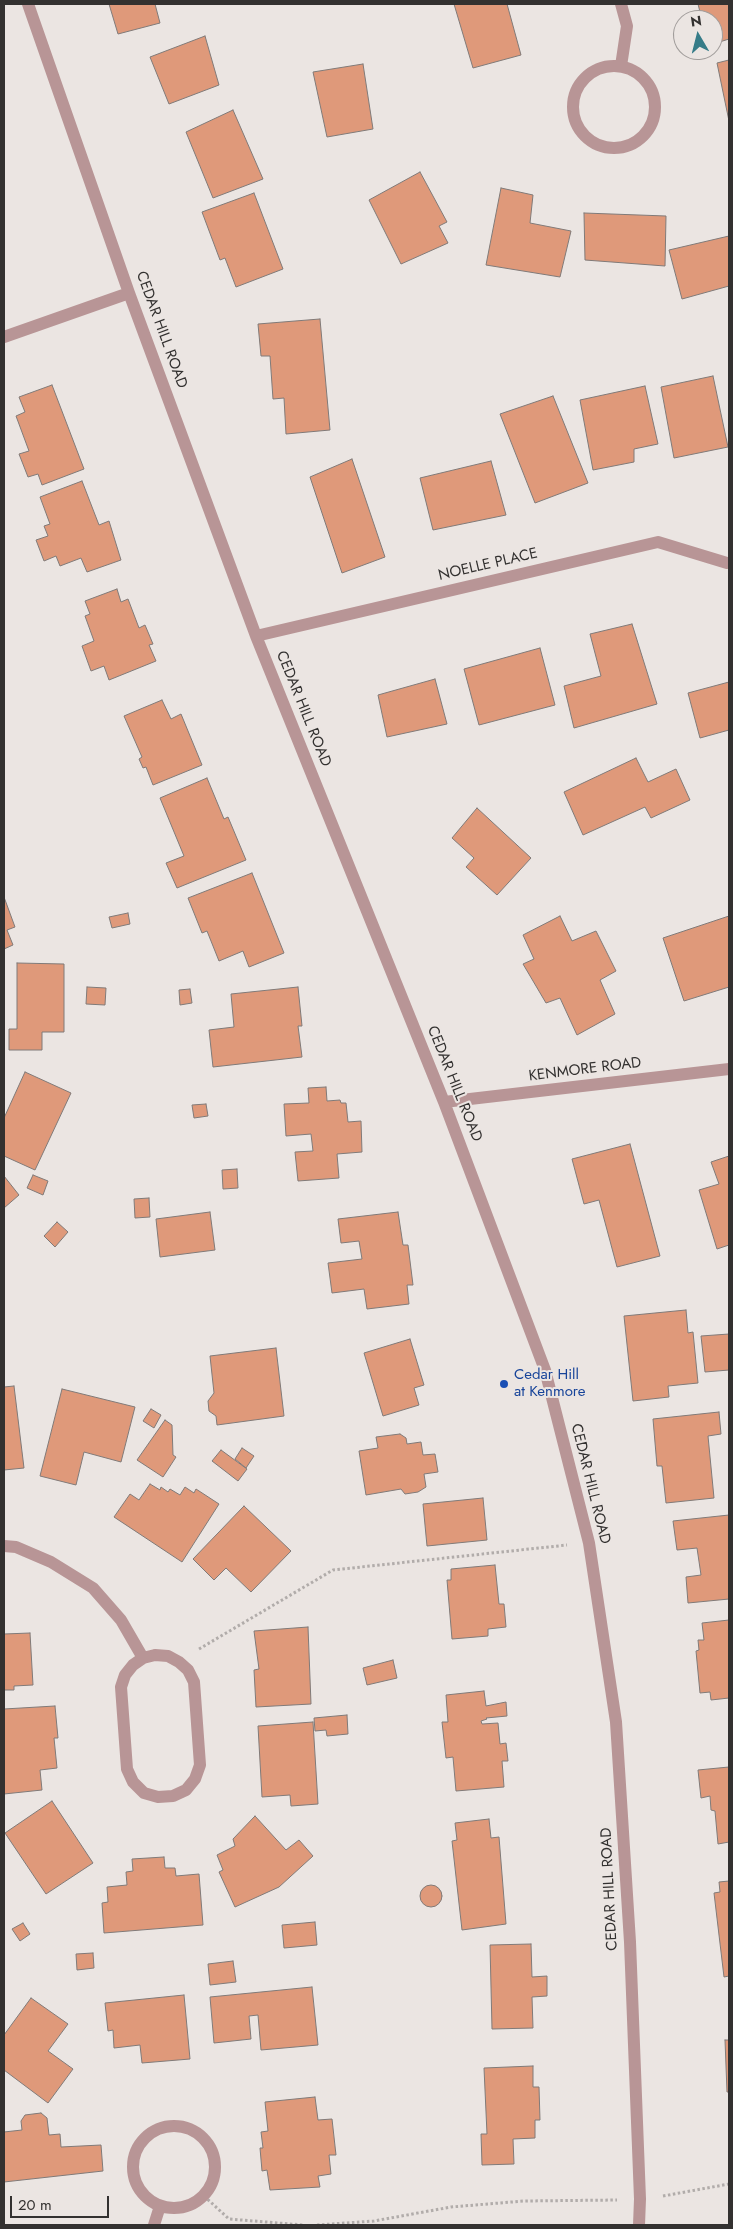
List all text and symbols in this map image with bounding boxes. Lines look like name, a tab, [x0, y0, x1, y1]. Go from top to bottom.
north arrow	[673, 10, 723, 60]
text: N	[689, 10, 703, 32]
street label: CEDAR HILL ROAD	[131, 269, 191, 391]
street label: NOELLE PLACE	[437, 545, 539, 585]
street label: CEDAR HILL ROAD	[272, 648, 334, 770]
street label: CEDAR HILL ROAD	[423, 1023, 485, 1145]
street label: KENMORE ROAD	[528, 1054, 642, 1086]
place label: Cedar Hill at Kenmore	[514, 1366, 585, 1401]
marker: Cedar Hill at Kenmore	[498, 1378, 510, 1390]
street label: CEDAR HILL ROAD	[566, 1422, 614, 1546]
street label: CEDAR HILL ROAD	[598, 1827, 622, 1951]
scale bar	[12, 2186, 111, 2218]
text: 20 m	[18, 2194, 52, 2216]

